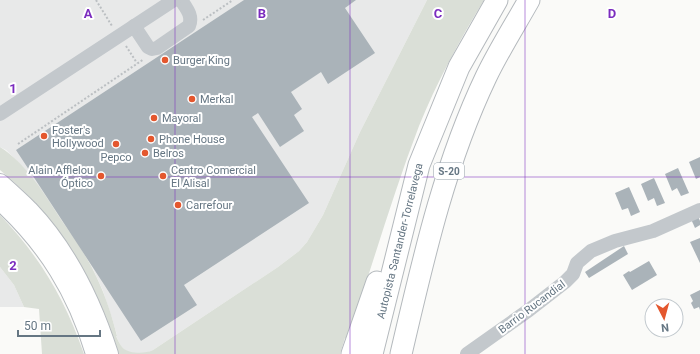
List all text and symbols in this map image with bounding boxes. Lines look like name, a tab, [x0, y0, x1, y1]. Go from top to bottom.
text: A	[84, 6, 93, 21]
text: B	[258, 6, 266, 21]
text: C	[434, 6, 443, 21]
text: D	[608, 6, 616, 21]
place label: Burger King	[173, 54, 230, 67]
marker: Burger King	[160, 55, 170, 65]
text: 1	[9, 81, 17, 96]
place label: Merkal	[200, 93, 233, 106]
marker: Merkal	[187, 94, 197, 104]
place label: Mayoral	[162, 112, 201, 125]
marker: Mayoral	[149, 113, 159, 123]
place label: Foster's Hollywood	[52, 124, 104, 150]
marker: Foster's Hollywood	[39, 131, 49, 141]
place label: Phone House	[159, 133, 225, 146]
marker: Phone House	[146, 134, 156, 144]
marker: Pepco	[111, 139, 121, 149]
place label: Belros	[153, 147, 184, 160]
marker: Belros	[140, 148, 150, 158]
place label: Pepco	[101, 151, 131, 164]
street label: Autopista Santander-Torrelavega	[374, 162, 426, 320]
road number: S-20	[434, 163, 464, 179]
place label: Alain Afflelou Óptico	[28, 164, 93, 190]
place label: Centro Comercial El Alisal	[171, 164, 256, 190]
marker: Alain Afflelou Óptico	[96, 171, 106, 181]
marker: Centro Comercial El Alisal	[158, 171, 168, 181]
place label: Carrefour	[186, 199, 232, 212]
marker: Carrefour	[173, 200, 183, 210]
text: 2	[9, 258, 17, 273]
street label: Barrio Rucandial	[496, 278, 568, 336]
north arrow	[644, 298, 684, 338]
scale bar	[18, 312, 100, 338]
text: 50 m	[24, 319, 51, 333]
text: N	[660, 321, 670, 334]

